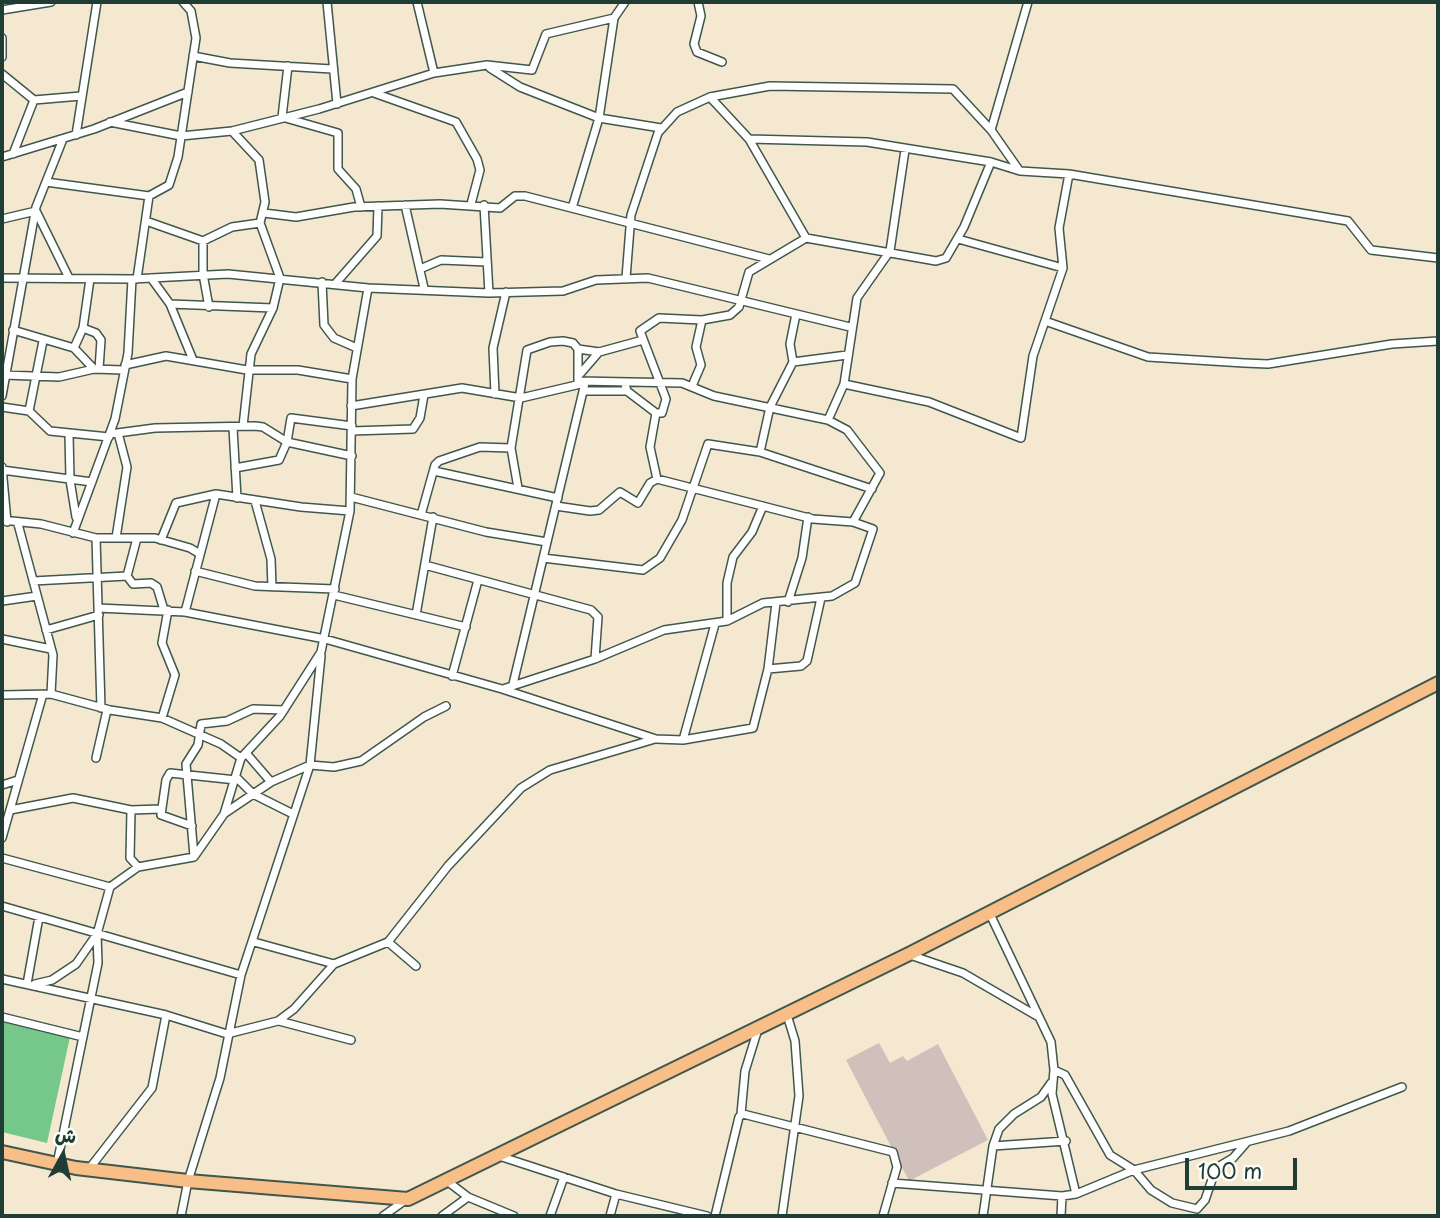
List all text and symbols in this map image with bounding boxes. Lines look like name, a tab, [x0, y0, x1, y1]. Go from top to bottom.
text: ش	[54, 1119, 78, 1150]
north arrow	[28, 1120, 98, 1190]
scale bar	[1188, 1144, 1300, 1188]
text: 100 m	[1198, 1154, 1262, 1186]

